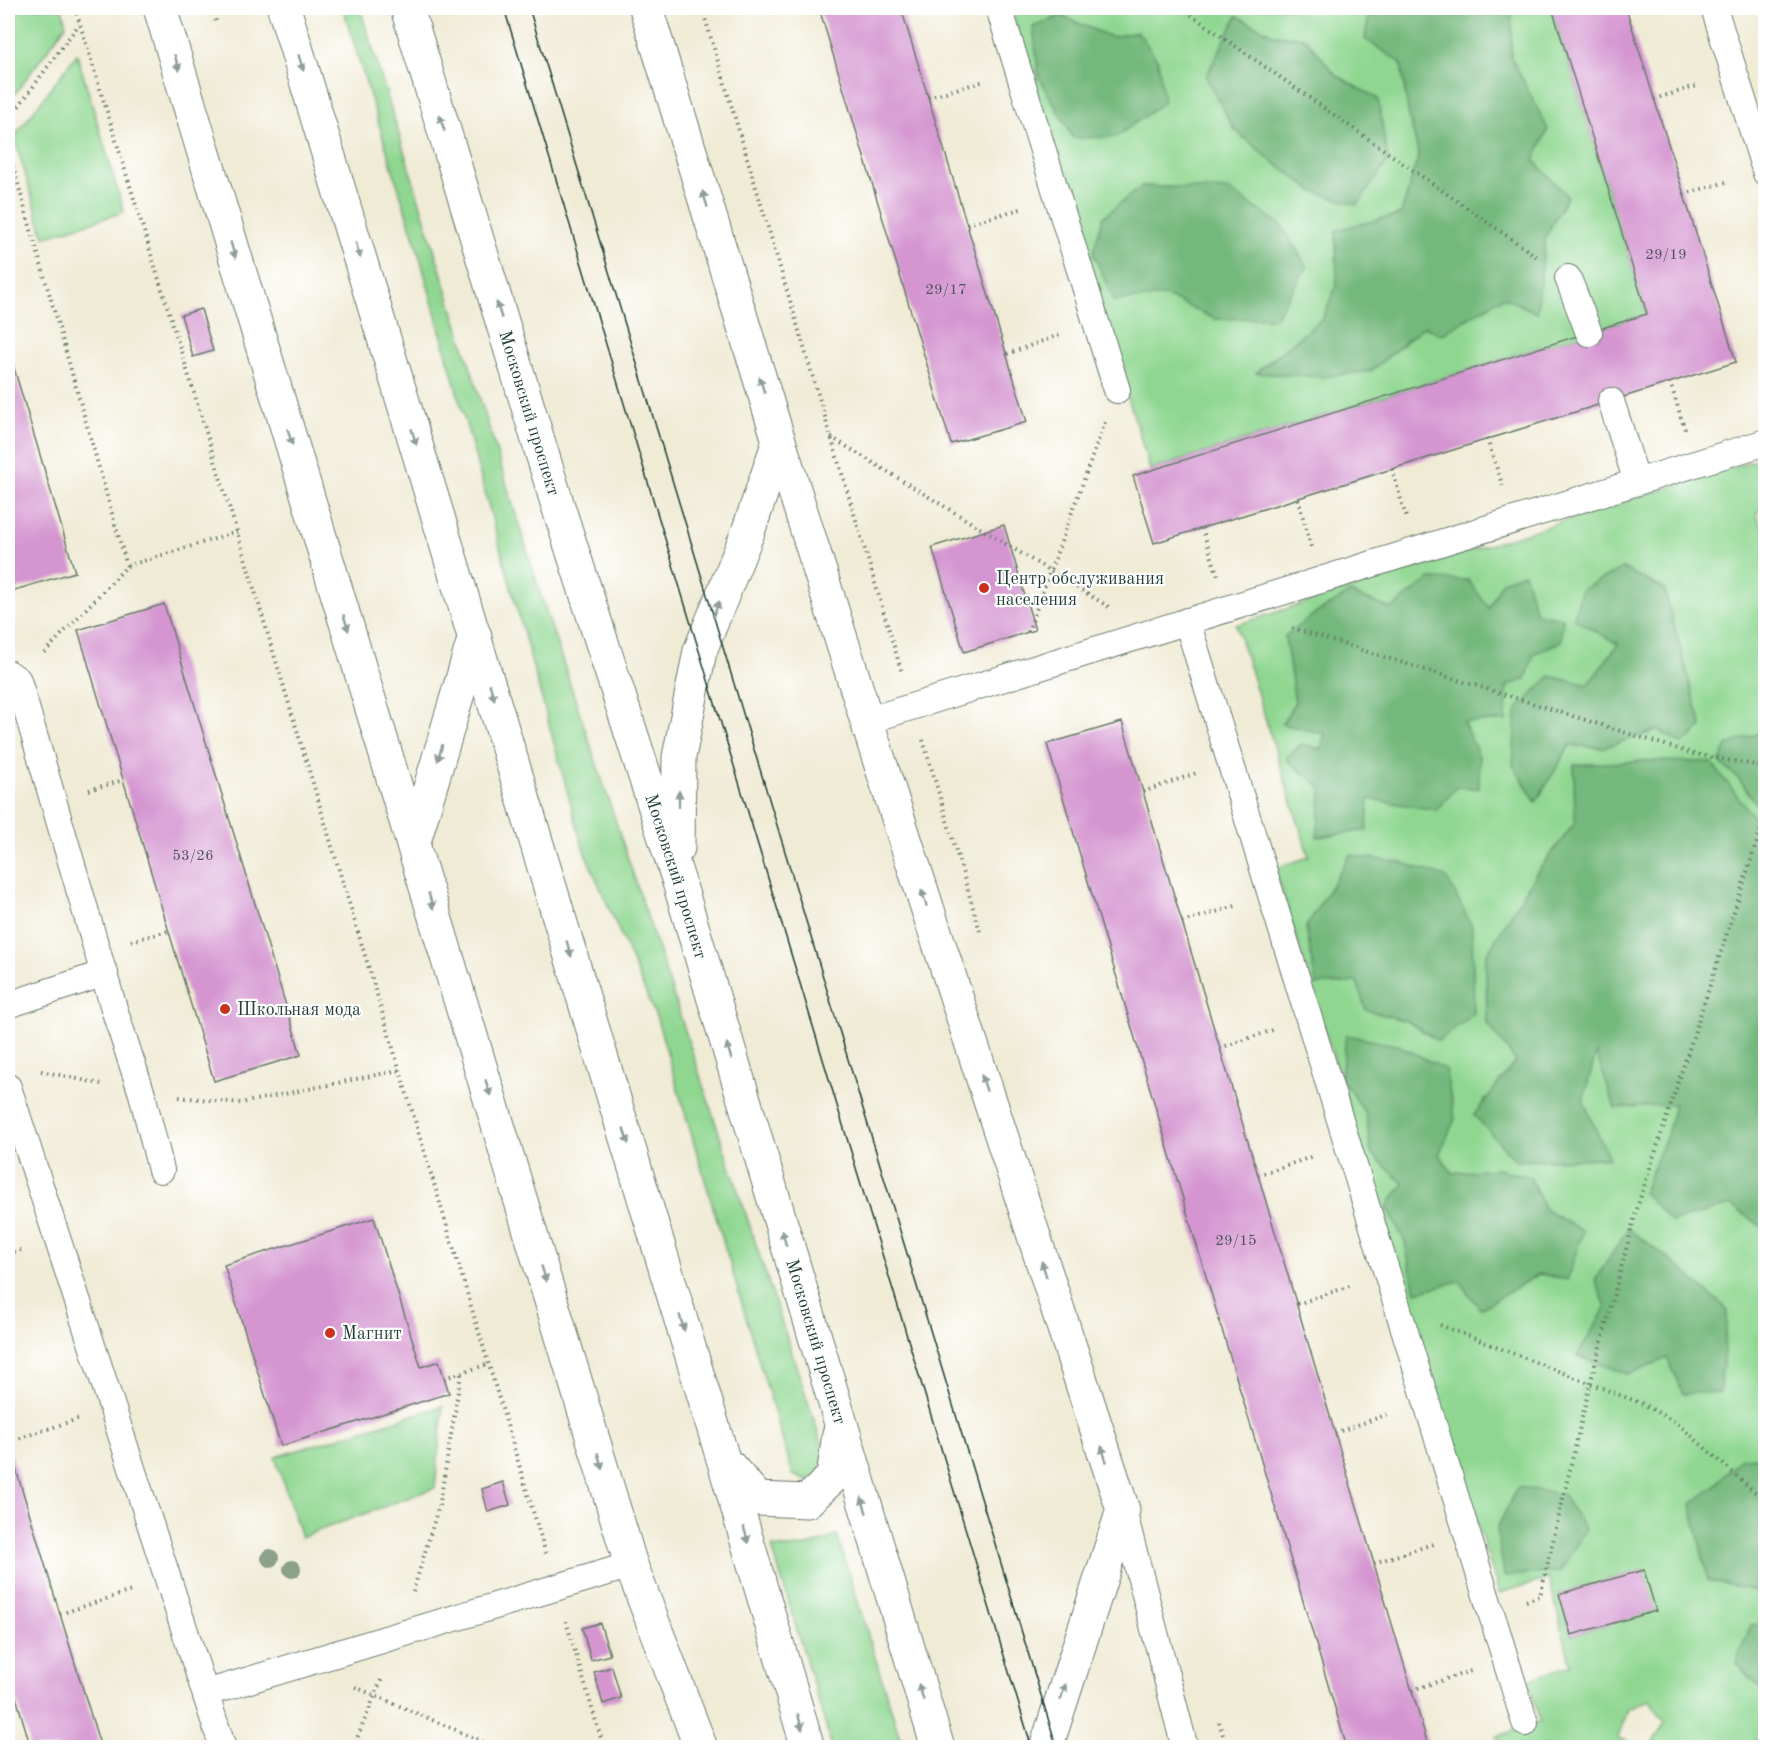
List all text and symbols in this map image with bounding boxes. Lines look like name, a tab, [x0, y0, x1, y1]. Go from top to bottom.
one-way arrow	[173, 55, 182, 73]
one-way arrow	[297, 55, 306, 73]
one-way arrow	[437, 114, 446, 132]
one-way arrow	[700, 190, 709, 208]
one-way arrow	[229, 241, 238, 259]
one-way arrow	[354, 241, 363, 259]
house number: 29/19	[1645, 248, 1687, 263]
house number: 29/17	[925, 283, 967, 298]
one-way arrow	[494, 301, 503, 319]
street label: Московский проспект	[495, 328, 562, 498]
one-way arrow	[757, 376, 766, 394]
one-way arrow	[286, 428, 295, 446]
one-way arrow	[410, 428, 419, 446]
place label: Центр обслуживания населения	[996, 570, 1164, 609]
marker: Центр обслуживания населения	[977, 581, 991, 595]
one-way arrow	[712, 600, 722, 618]
one-way arrow	[342, 614, 351, 632]
one-way arrow	[488, 684, 497, 702]
one-way arrow	[435, 744, 445, 762]
one-way arrow	[674, 790, 684, 809]
street label: Московский проспект	[641, 792, 709, 961]
house number: 53/26	[172, 849, 214, 864]
one-way arrow	[919, 889, 928, 907]
one-way arrow	[426, 892, 436, 910]
one-way arrow	[565, 940, 574, 958]
place label: Школьная мода	[237, 1001, 361, 1019]
marker: Школьная мода	[218, 1002, 232, 1016]
one-way arrow	[724, 1042, 733, 1060]
one-way arrow	[979, 1074, 988, 1092]
one-way arrow	[483, 1079, 493, 1097]
one-way arrow	[622, 1127, 631, 1145]
one-way arrow	[779, 1229, 788, 1247]
house number: 29/15	[1215, 1234, 1257, 1249]
street label: Московский проспект	[782, 1257, 849, 1427]
one-way arrow	[1039, 1260, 1048, 1278]
one-way arrow	[540, 1265, 549, 1283]
one-way arrow	[678, 1314, 687, 1332]
place label: Магнит	[342, 1325, 402, 1343]
marker: Магнит	[323, 1326, 337, 1340]
one-way arrow	[1099, 1445, 1109, 1463]
one-way arrow	[596, 1452, 605, 1470]
one-way arrow	[859, 1496, 868, 1514]
one-way arrow	[741, 1526, 751, 1544]
one-way arrow	[916, 1683, 925, 1701]
one-way arrow	[1059, 1683, 1068, 1701]
one-way arrow	[796, 1713, 805, 1731]

